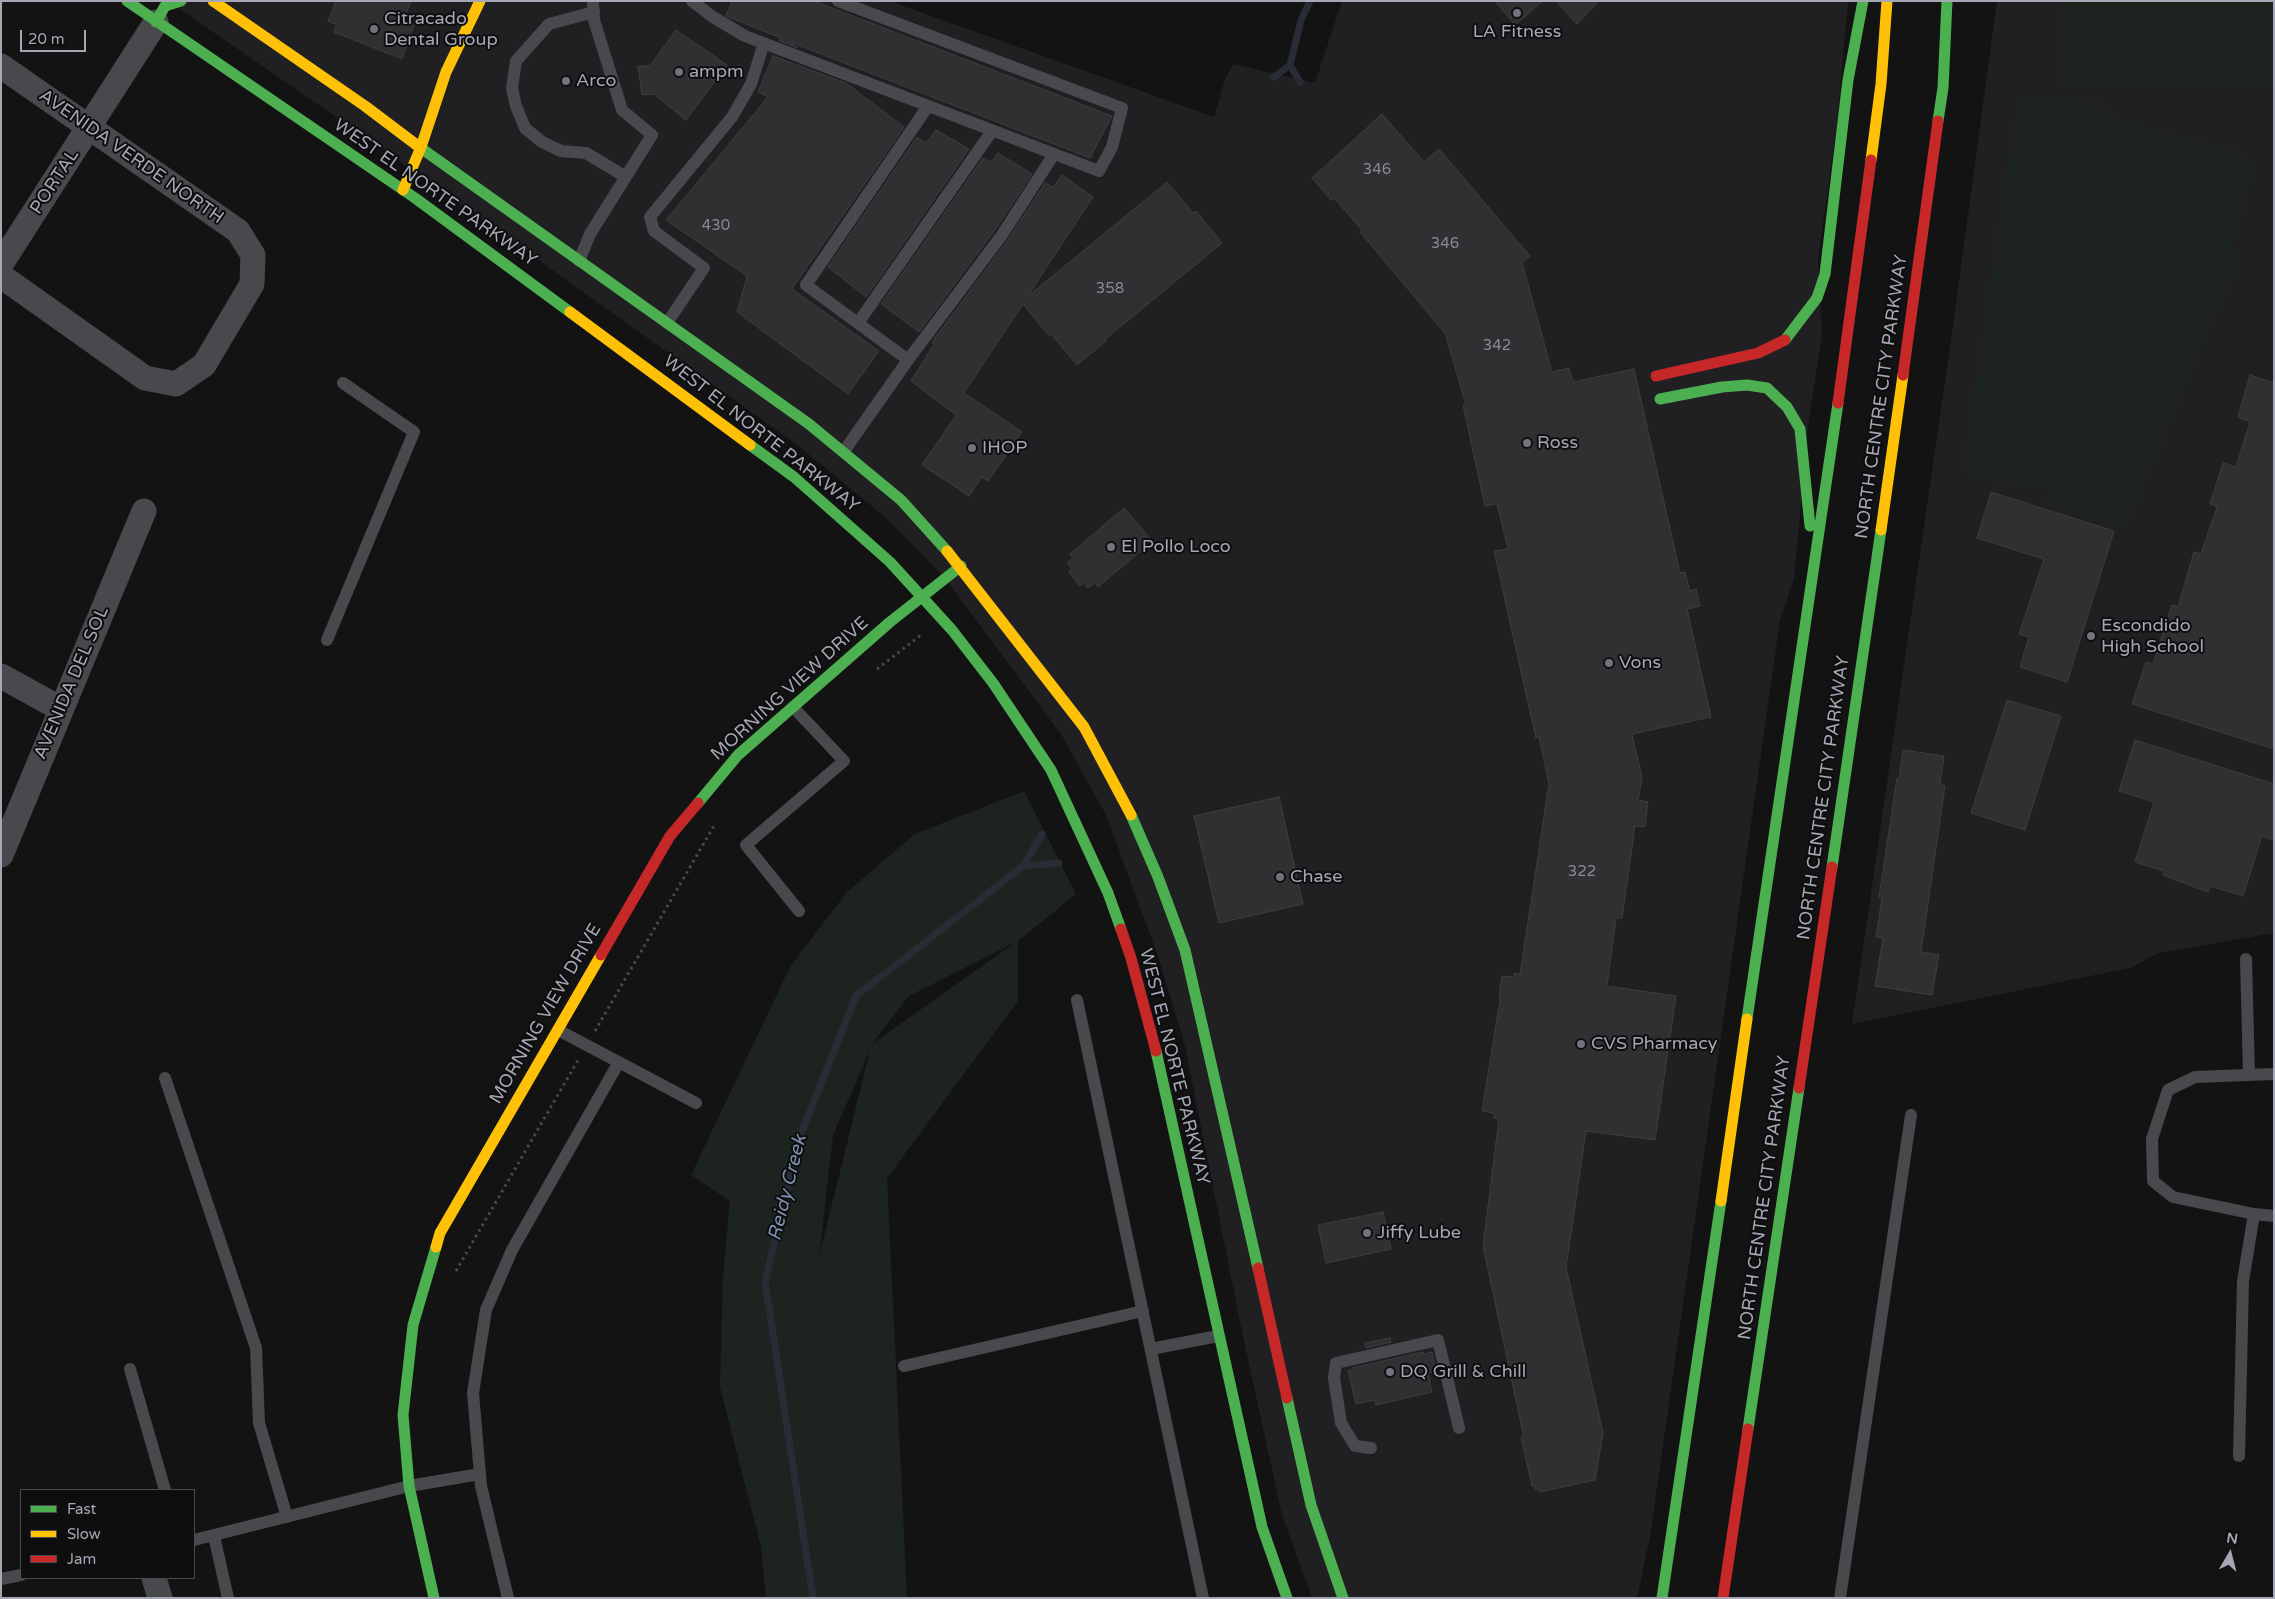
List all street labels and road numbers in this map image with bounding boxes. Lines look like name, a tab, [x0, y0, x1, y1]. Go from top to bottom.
street label: AVENIDA VERDE NORTH	[35, 85, 227, 229]
street label: WEST EL NORTE PARKWAY	[329, 114, 541, 272]
street label: PORTAL	[26, 145, 84, 219]
street label: NORTH CENTRE CITY PARKWAY	[1851, 254, 1913, 540]
street label: WEST EL NORTE PARKWAY	[659, 351, 863, 517]
street label: AVENIDA DEL SOL	[30, 603, 114, 763]
street label: MORNING VIEW DRIVE	[707, 613, 873, 765]
street label: NORTH CENTRE CITY PARKWAY	[1793, 655, 1855, 941]
street label: MORNING VIEW DRIVE	[485, 920, 607, 1108]
street label: WEST EL NORTE PARKWAY	[1134, 947, 1214, 1187]
street label: NORTH CENTRE CITY PARKWAY	[1734, 1055, 1796, 1341]

